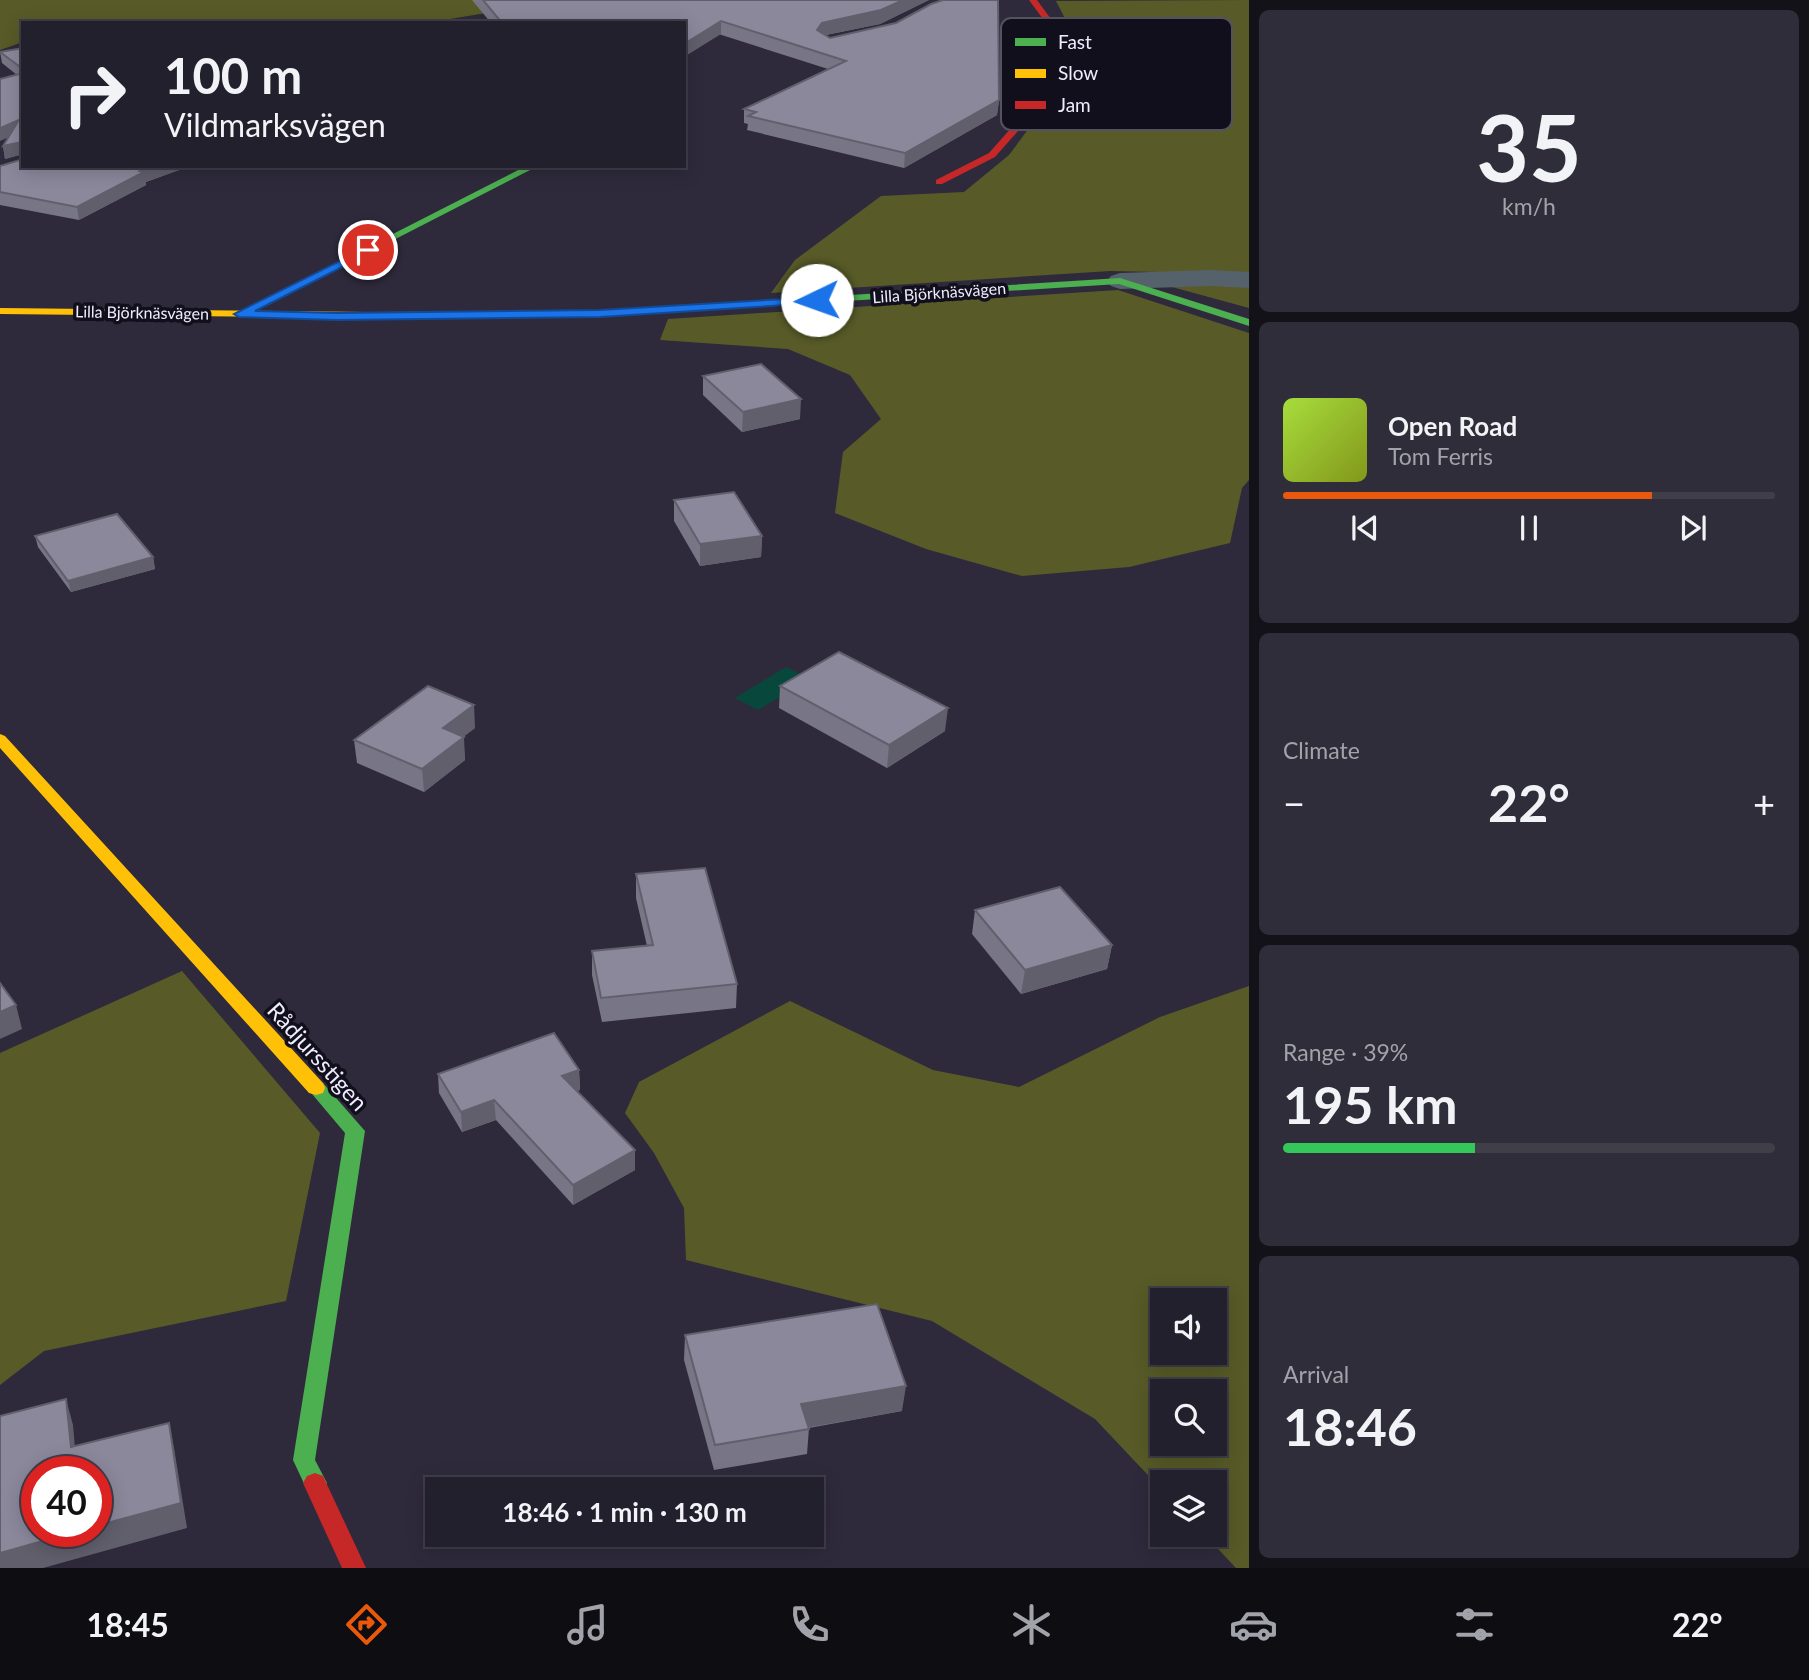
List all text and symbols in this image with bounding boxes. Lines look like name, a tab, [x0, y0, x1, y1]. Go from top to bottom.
legend	[1001, 18, 1232, 130]
text: Fast	[1058, 30, 1092, 53]
text: 100 m	[164, 46, 302, 104]
icon: right	[49, 49, 140, 140]
text: Slow	[1058, 61, 1098, 84]
text: 35	[1476, 92, 1582, 201]
text: Jam	[1058, 93, 1091, 116]
text: Vildmarksvägen	[164, 105, 386, 144]
text: km/h	[1502, 192, 1556, 220]
pin	[338, 220, 398, 280]
icon: arrive	[349, 231, 387, 269]
position arrow	[780, 263, 854, 337]
street label: Lilla Björknäsvägen	[872, 278, 1006, 306]
street label: Lilla Björknäsvägen	[75, 301, 209, 323]
text: Open Road	[1388, 410, 1517, 442]
text: Tom Ferris	[1388, 442, 1493, 470]
icon: previous	[1346, 509, 1384, 547]
icon: pause	[1510, 509, 1548, 547]
icon: next	[1674, 509, 1712, 547]
text: Climate	[1283, 736, 1360, 764]
text: 22°	[1488, 771, 1570, 833]
text: −	[1283, 780, 1305, 826]
text: +	[1753, 780, 1775, 826]
street label: Rådjursstigen	[262, 996, 374, 1116]
text: Range · 39%	[1283, 1038, 1408, 1066]
text: 195 km	[1283, 1073, 1457, 1135]
map controls	[1150, 1288, 1227, 1547]
button: sound	[1150, 1288, 1227, 1365]
text: Arrival	[1283, 1360, 1349, 1388]
button: search	[1150, 1379, 1227, 1456]
text: 18:46	[1283, 1395, 1417, 1457]
speed limit sign: 40	[21, 1456, 112, 1547]
button: layers	[1150, 1470, 1227, 1547]
text: 18:46 · 1 min · 130 m	[502, 1496, 747, 1528]
icon: directions	[342, 1600, 391, 1649]
icon: music	[563, 1600, 612, 1649]
icon: phone	[785, 1600, 834, 1649]
icon: climate	[1007, 1600, 1056, 1649]
icon: car	[1229, 1600, 1278, 1649]
icon: filters	[1450, 1600, 1499, 1649]
text: 18:45	[86, 1605, 169, 1644]
text: 22°	[1672, 1605, 1723, 1644]

